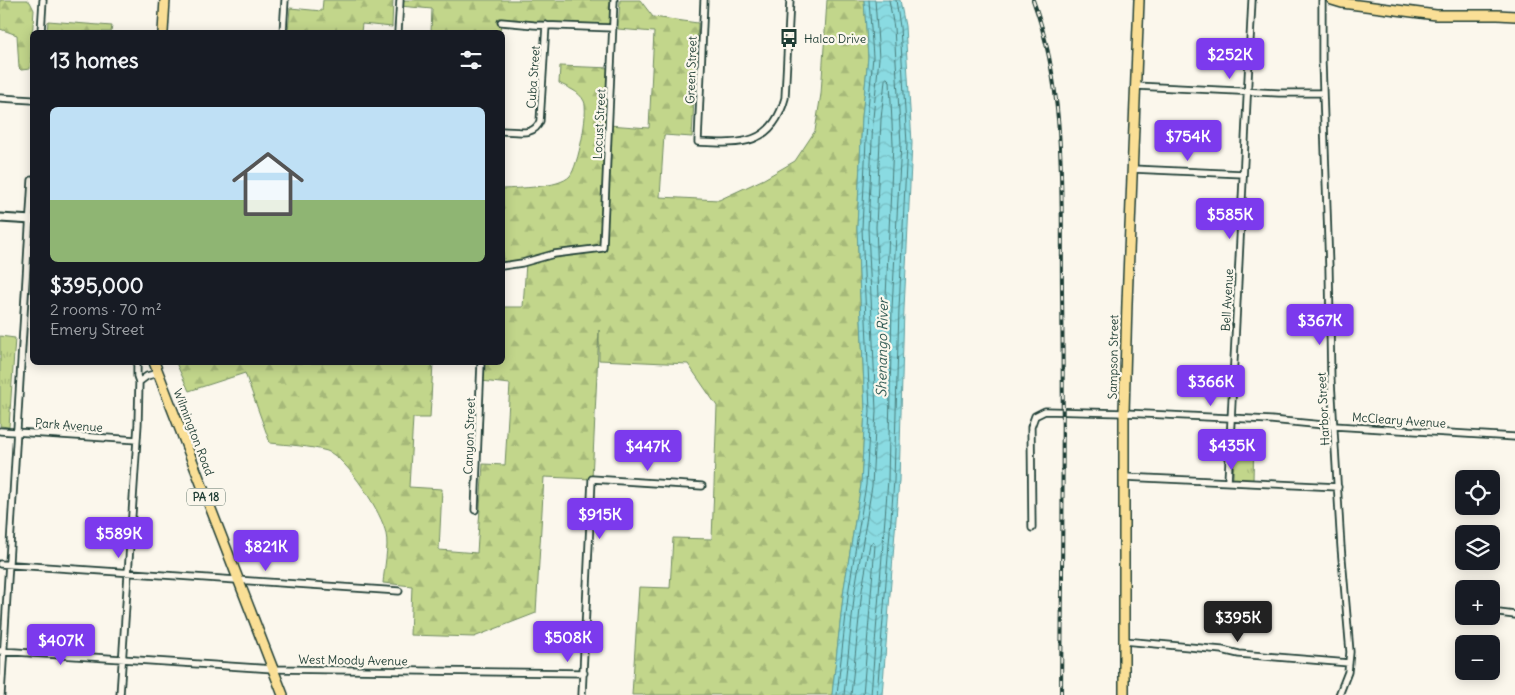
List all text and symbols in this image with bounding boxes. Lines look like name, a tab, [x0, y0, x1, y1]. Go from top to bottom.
bus stop icon: Halco Drive	[778, 27, 800, 49]
place label: Halco Drive	[804, 31, 866, 46]
street label: Green Street	[682, 36, 700, 104]
pin: $252K	[1195, 38, 1265, 80]
text: $252K	[1207, 44, 1253, 64]
street label: Cuba Street	[523, 45, 543, 109]
icon: filters	[457, 46, 485, 74]
text: 13 homes	[50, 47, 138, 74]
street label: Locust Street	[590, 88, 608, 160]
pin: $754K	[1153, 120, 1223, 162]
text: $754K	[1165, 126, 1211, 146]
icon: home	[223, 139, 313, 229]
pin: $585K	[1195, 198, 1265, 240]
text: $585K	[1207, 204, 1253, 224]
street label: Bell Avenue	[1218, 268, 1236, 332]
text: $395,000	[50, 272, 144, 299]
water label: Shenango River	[872, 296, 892, 398]
text: 2 rooms · 70 m²	[50, 299, 162, 319]
pin: $367K	[1285, 304, 1355, 346]
text: $367K	[1298, 310, 1342, 330]
street label: Sampson Street	[1105, 314, 1121, 400]
text: Emery Street	[50, 319, 144, 339]
pin: $366K	[1176, 364, 1246, 407]
text: $366K	[1188, 371, 1234, 391]
street label: Harbor Street	[1314, 372, 1332, 446]
street label: Wilmington Road	[171, 386, 217, 478]
street label: Canyon Street	[460, 397, 478, 475]
street label: McCleary Avenue	[1351, 409, 1447, 431]
street label: Park Avenue	[35, 415, 103, 435]
pin: $435K	[1197, 428, 1267, 471]
pin: $447K	[613, 430, 683, 472]
text: $435K	[1209, 435, 1255, 455]
text: $447K	[626, 436, 670, 456]
map controls	[1455, 470, 1500, 680]
button: locate	[1455, 470, 1500, 515]
road number: PA 18	[187, 488, 225, 506]
pin: $915K	[565, 498, 635, 540]
text: $915K	[578, 504, 622, 524]
pin: $589K	[84, 516, 154, 559]
text: $589K	[96, 523, 142, 543]
button: layers	[1455, 525, 1500, 570]
pin: $821K	[231, 530, 301, 572]
text: $821K	[244, 536, 288, 556]
button: +	[1455, 580, 1500, 625]
pin: $395K	[1203, 600, 1273, 643]
text: $395K	[1215, 607, 1261, 627]
pin: $508K	[533, 620, 603, 663]
pin: $407K	[26, 624, 96, 666]
text: $508K	[544, 627, 592, 647]
text: $407K	[38, 630, 84, 650]
button: −	[1455, 635, 1500, 680]
street label: West Moody Avenue	[298, 652, 408, 668]

